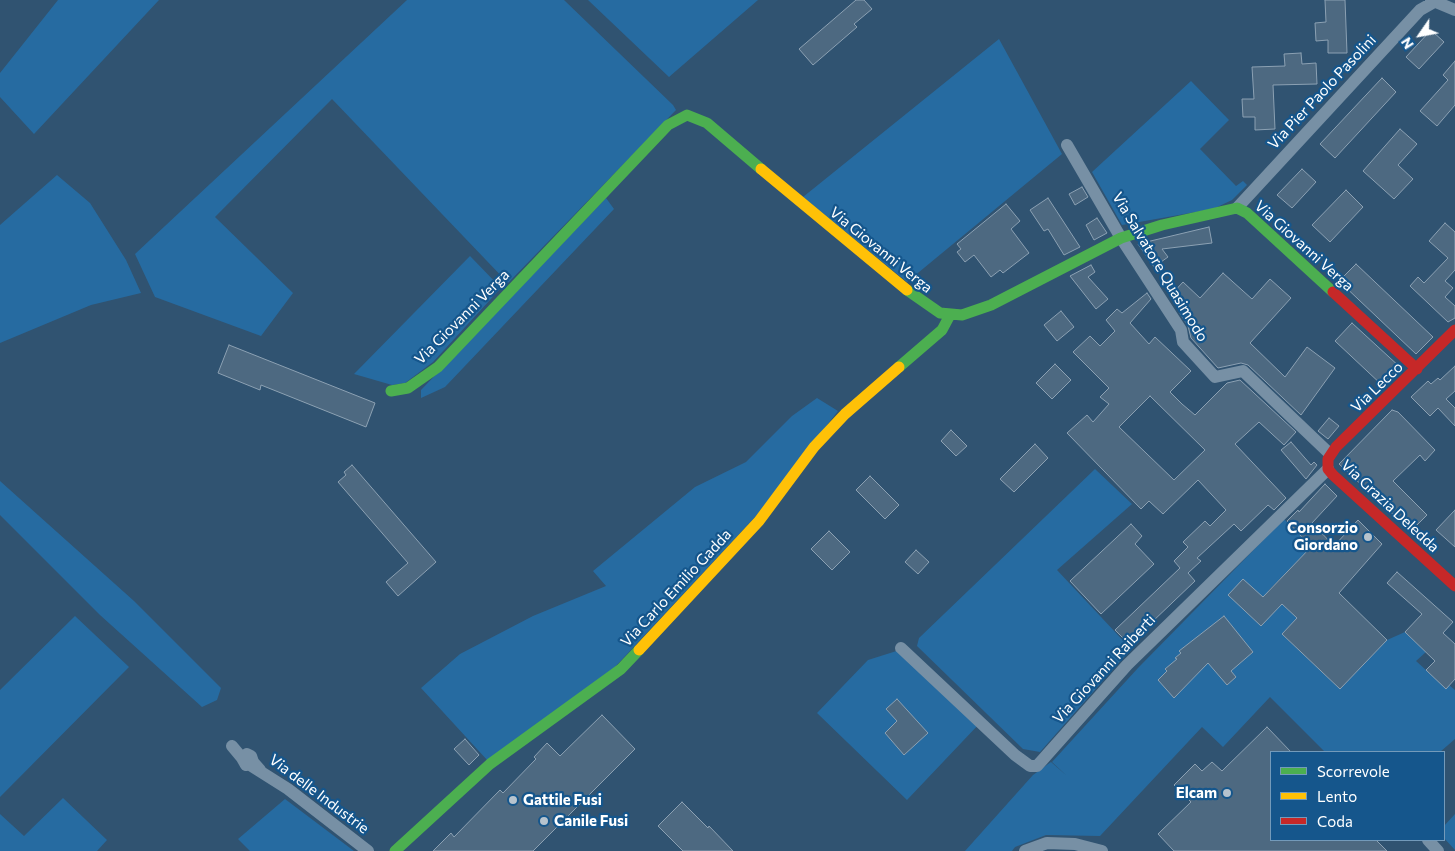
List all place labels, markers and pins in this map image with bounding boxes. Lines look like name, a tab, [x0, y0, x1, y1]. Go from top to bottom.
place label: Consorzio Giordano	[1287, 519, 1358, 554]
marker: Consorzio Giordano	[1362, 531, 1374, 543]
place label: Elcam	[1176, 784, 1217, 802]
marker: Elcam	[1221, 787, 1233, 799]
place label: Gattile Fusi	[523, 791, 602, 809]
marker: Gattile Fusi	[507, 794, 519, 806]
place label: Canile Fusi	[554, 812, 628, 830]
marker: Canile Fusi	[538, 815, 550, 827]

